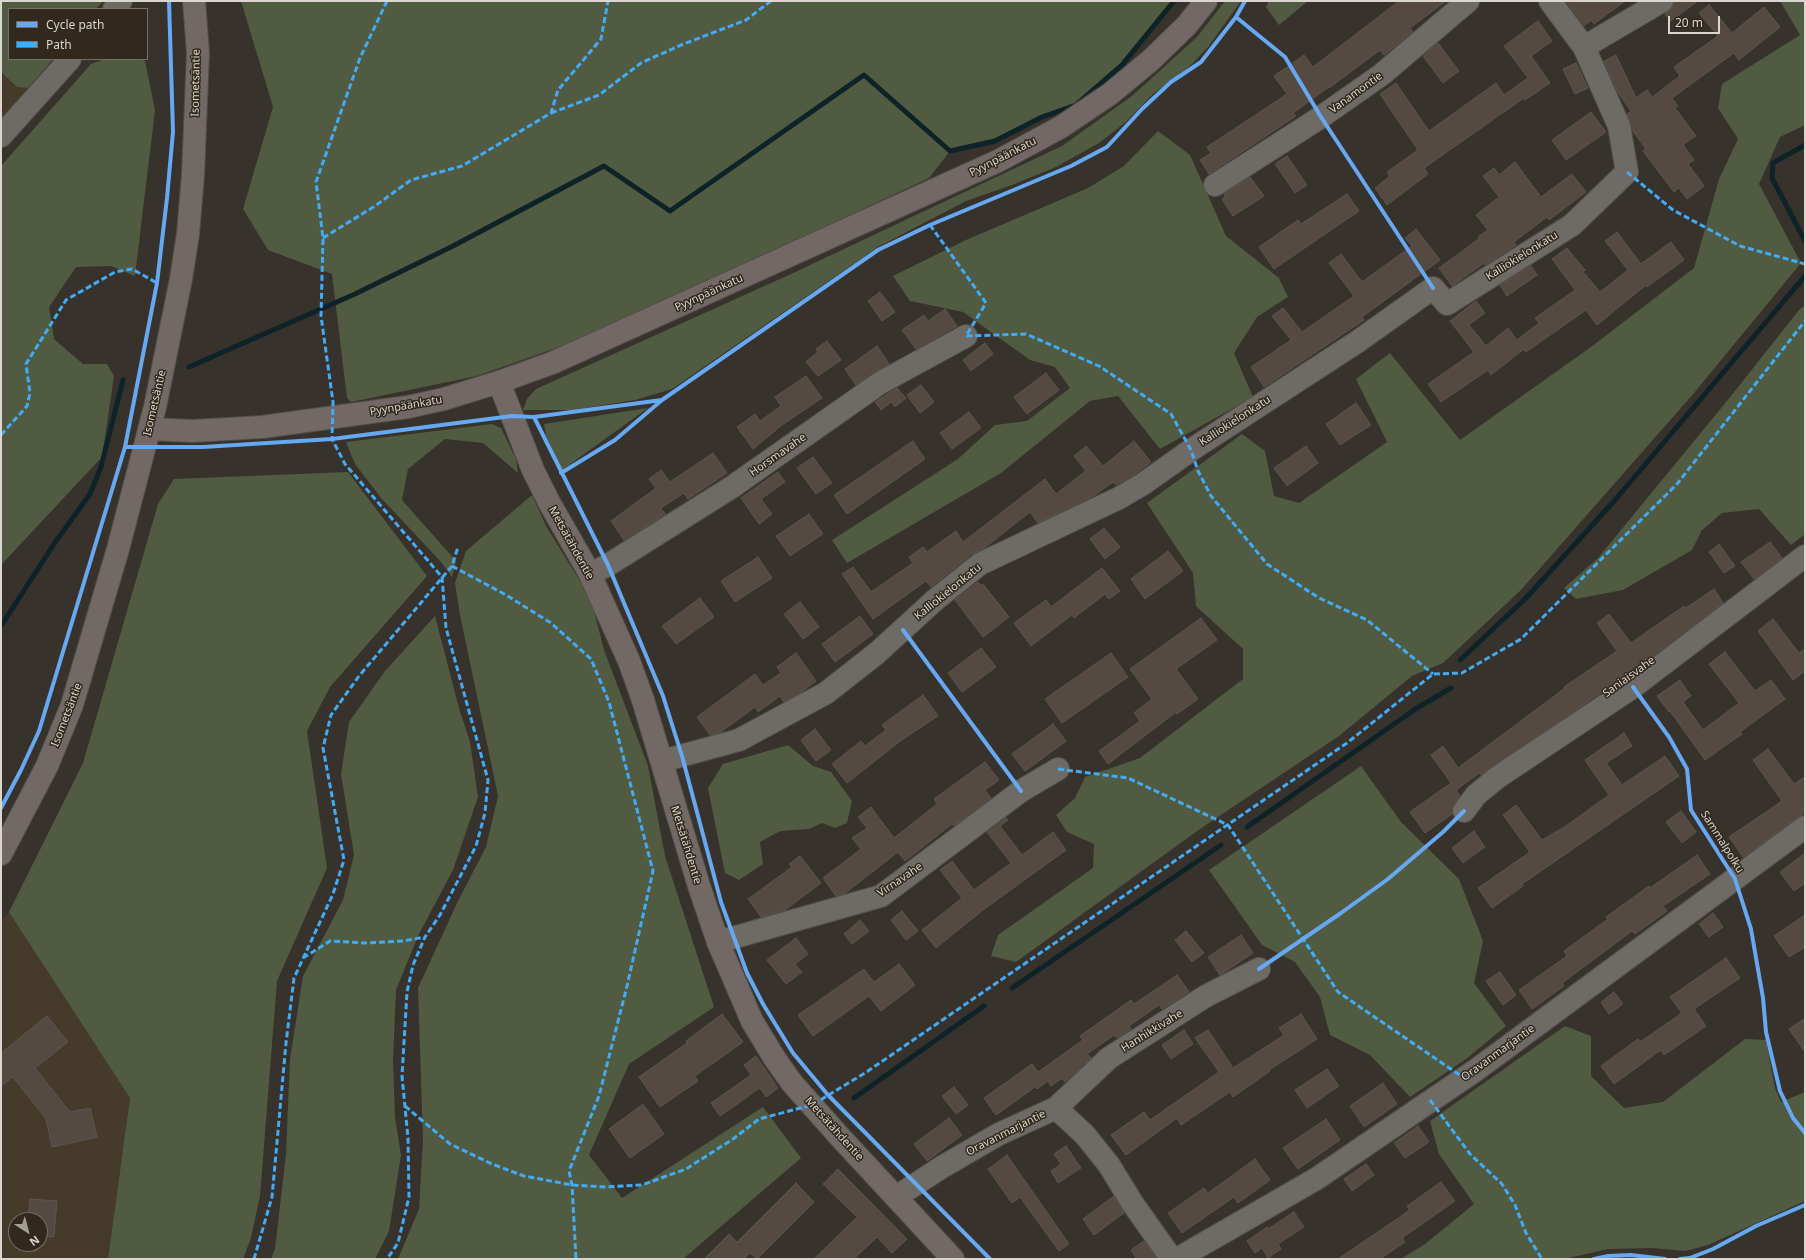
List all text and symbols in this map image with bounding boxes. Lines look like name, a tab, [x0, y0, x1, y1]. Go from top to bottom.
legend	[8, 8, 148, 60]
scale bar	[1670, 8, 1722, 34]
text: 20 m	[1675, 14, 1703, 31]
text: Cycle path	[46, 16, 104, 33]
text: Path	[46, 36, 72, 53]
street label: Isometsäntie	[189, 49, 203, 117]
street label: Vanamontie	[1327, 69, 1385, 117]
street label: Pyynpäänkatu	[967, 134, 1039, 180]
street label: Kalliokielonkatu	[1484, 229, 1560, 283]
street label: Pyynpäänkatu	[673, 272, 745, 314]
street label: Isometsäntie	[141, 369, 169, 437]
street label: Pyynpäänkatu	[369, 393, 443, 419]
street label: Kalliokielonkatu	[1197, 393, 1273, 449]
street label: Horsmavahe	[747, 431, 809, 479]
street label: Metsätähdentie	[546, 504, 596, 582]
street label: Kalliokielonkatu	[912, 561, 984, 623]
street label: Saniaisvahe	[1600, 654, 1658, 700]
street label: Isometsäntie	[49, 681, 85, 749]
street label: Metsätähdentie	[668, 804, 704, 886]
street label: Sammalpolku	[1698, 809, 1746, 875]
street label: Virnavahe	[875, 860, 925, 900]
street label: Hanhikkivahe	[1119, 1007, 1185, 1055]
street label: Oravanmarjantie	[1459, 1022, 1537, 1084]
street label: Metsätähdentie	[802, 1094, 866, 1164]
street label: Oravanmarjantie	[964, 1107, 1048, 1159]
north arrow	[8, 1212, 48, 1252]
text: N	[27, 1233, 43, 1250]

